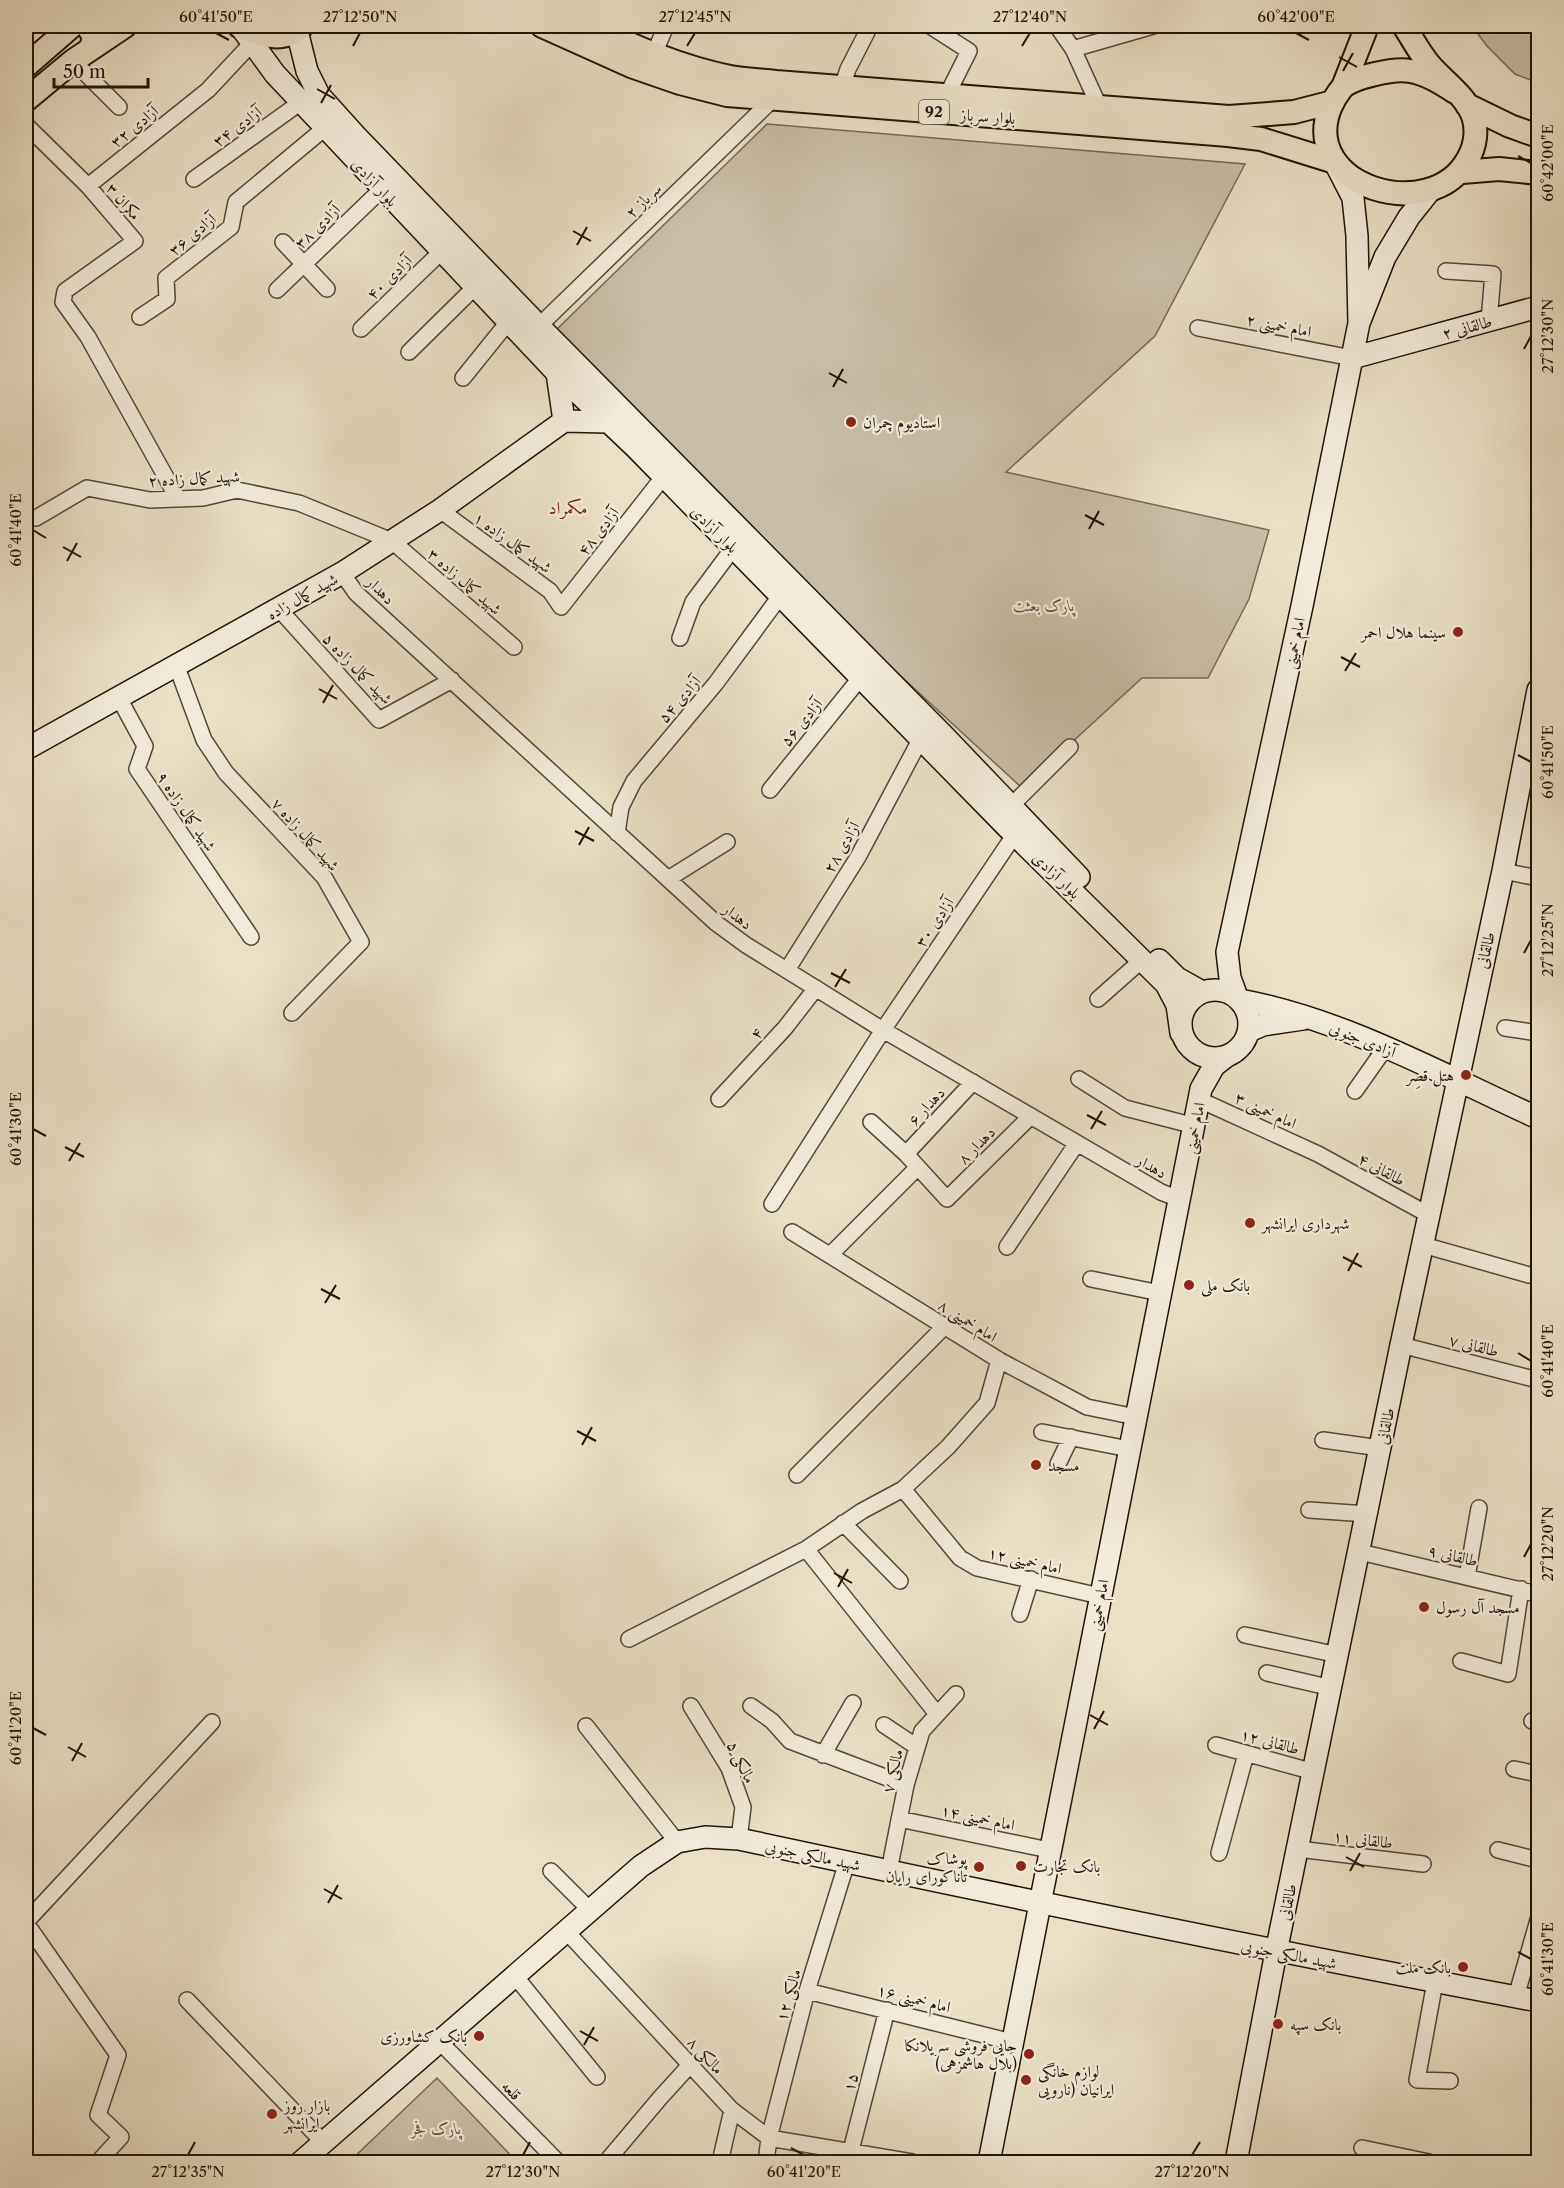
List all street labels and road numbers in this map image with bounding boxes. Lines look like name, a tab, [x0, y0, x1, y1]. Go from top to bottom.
street label: آزادی ۳۲	[106, 100, 163, 151]
road number: 92	[919, 100, 949, 124]
street label: آزادی ۳۴	[209, 101, 267, 150]
street label: بلوار سرباز	[958, 104, 1016, 129]
street label: بلوار آزادی	[348, 154, 402, 210]
street label: مکران ۳	[102, 178, 146, 224]
street label: سرباز ۲	[621, 178, 666, 223]
street label: آزادی ۳۸	[290, 198, 345, 253]
street label: آزادی ۳۶	[164, 207, 221, 260]
street label: آزادی ۴۰	[362, 249, 417, 304]
street label: امام خمینی ۲	[1244, 309, 1313, 346]
street label: طالقانی ۲	[1440, 311, 1494, 343]
street label: شهید کمال زاده ۲	[148, 466, 240, 491]
street label: بلوار آزادی	[687, 501, 743, 557]
street label: آزادی ۴۸	[573, 502, 624, 559]
street label: شهید کمال زاده ۱	[469, 507, 556, 578]
street label: شهید کمال زاده ۳	[423, 543, 506, 619]
street label: شهید کمال زاده	[263, 568, 342, 625]
street label: دهدار	[361, 570, 399, 608]
street label: امام خمینی	[1279, 615, 1314, 672]
street label: شهید کمال زاده ۵	[318, 628, 397, 709]
street label: آزادی ۵۴	[653, 670, 706, 727]
street label: آزادی ۵۶	[776, 693, 827, 750]
street label: شهید کمال زاده ۹	[152, 767, 221, 855]
street label: شهید کمال زاده ۷	[267, 793, 344, 875]
street label: آزادی ۲۸	[818, 817, 864, 876]
street label: بلوار آزادی	[1029, 847, 1085, 903]
street label: آزادی ۳۰	[910, 892, 959, 951]
street label: دهدار	[718, 897, 757, 934]
street label: طالقانی	[1471, 930, 1499, 970]
street label: آزادی جنوبی	[1326, 1017, 1401, 1064]
street label: ۴	[745, 1023, 767, 1043]
street label: دهدار ۶	[903, 1083, 949, 1129]
street label: امام خمینی ۳	[1230, 1087, 1300, 1137]
street label: امام خمینی	[1179, 1101, 1214, 1156]
street label: دهدار ۸	[953, 1122, 999, 1168]
street label: دهدار	[1131, 1148, 1171, 1183]
street label: طالقانی ۴	[1355, 1148, 1409, 1190]
street label: امام خمینی ۸	[932, 1294, 1001, 1350]
street label: طالقانی ۷	[1447, 1329, 1501, 1361]
street label: طالقانی	[1372, 1406, 1398, 1446]
street label: طالقانی ۹	[1426, 1540, 1480, 1570]
street label: امام خمینی ۱۲	[985, 1542, 1064, 1583]
street label: امام خمینی	[1083, 1578, 1118, 1633]
street label: طالقانی ۱۲	[1238, 1724, 1302, 1758]
street label: مالکی ۵	[721, 1738, 761, 1787]
street label: مالکی ۷	[877, 1747, 909, 1796]
street label: امام خمینی ۱۴	[938, 1799, 1017, 1839]
street label: طالقانی ۱۱	[1332, 1825, 1394, 1853]
street label: شهید مالکی جنوبی	[763, 1835, 862, 1877]
street label: طالقانی	[1273, 1882, 1301, 1922]
street label: شهید مالکی جنوبی	[1239, 1935, 1338, 1975]
street label: مالکی ۱۲	[771, 1966, 807, 2024]
street label: امام خمینی ۱۶	[874, 1979, 953, 2022]
street label: مالکی ۸	[682, 2032, 729, 2080]
street label: ۱۵	[838, 2070, 862, 2094]
street label: قلعه	[498, 2076, 526, 2104]

